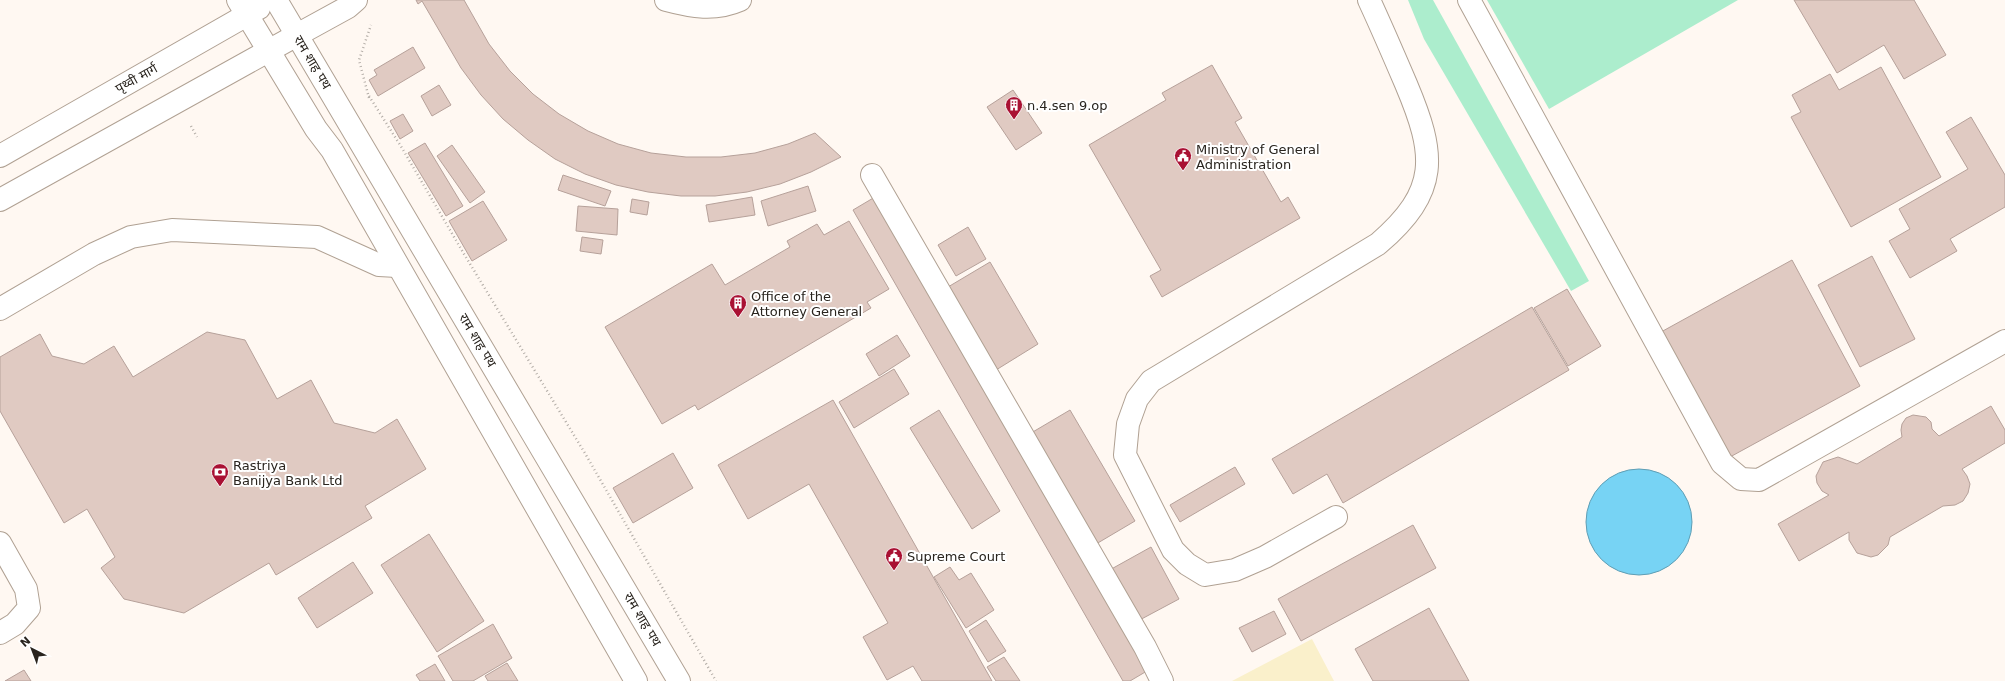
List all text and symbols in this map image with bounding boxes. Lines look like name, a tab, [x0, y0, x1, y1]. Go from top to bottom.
street label: राम शाह पथ	[291, 33, 335, 92]
street label: पृथ्वी मार्ग	[113, 60, 161, 96]
building icon: n.4.sen 9.op	[1004, 95, 1024, 120]
place label: n.4.sen 9.op	[1027, 98, 1108, 113]
place label: Ministry of General Administration	[1196, 142, 1320, 172]
public building icon: Ministry of General Administration	[1173, 146, 1193, 171]
place label: Office of the Attorney General	[751, 289, 862, 319]
building icon: Office of the Attorney General	[728, 293, 748, 318]
street label: राम शाह पथ	[456, 311, 500, 370]
place label: Rastriya Banijya Bank Ltd	[233, 458, 343, 488]
bank icon: Rastriya Banijya Bank Ltd	[210, 462, 230, 487]
public building icon: Supreme Court	[884, 546, 904, 571]
place label: Supreme Court	[907, 549, 1005, 564]
street label: राम शाह पथ	[621, 590, 665, 649]
north arrow	[12, 629, 52, 669]
text: N	[18, 634, 33, 650]

